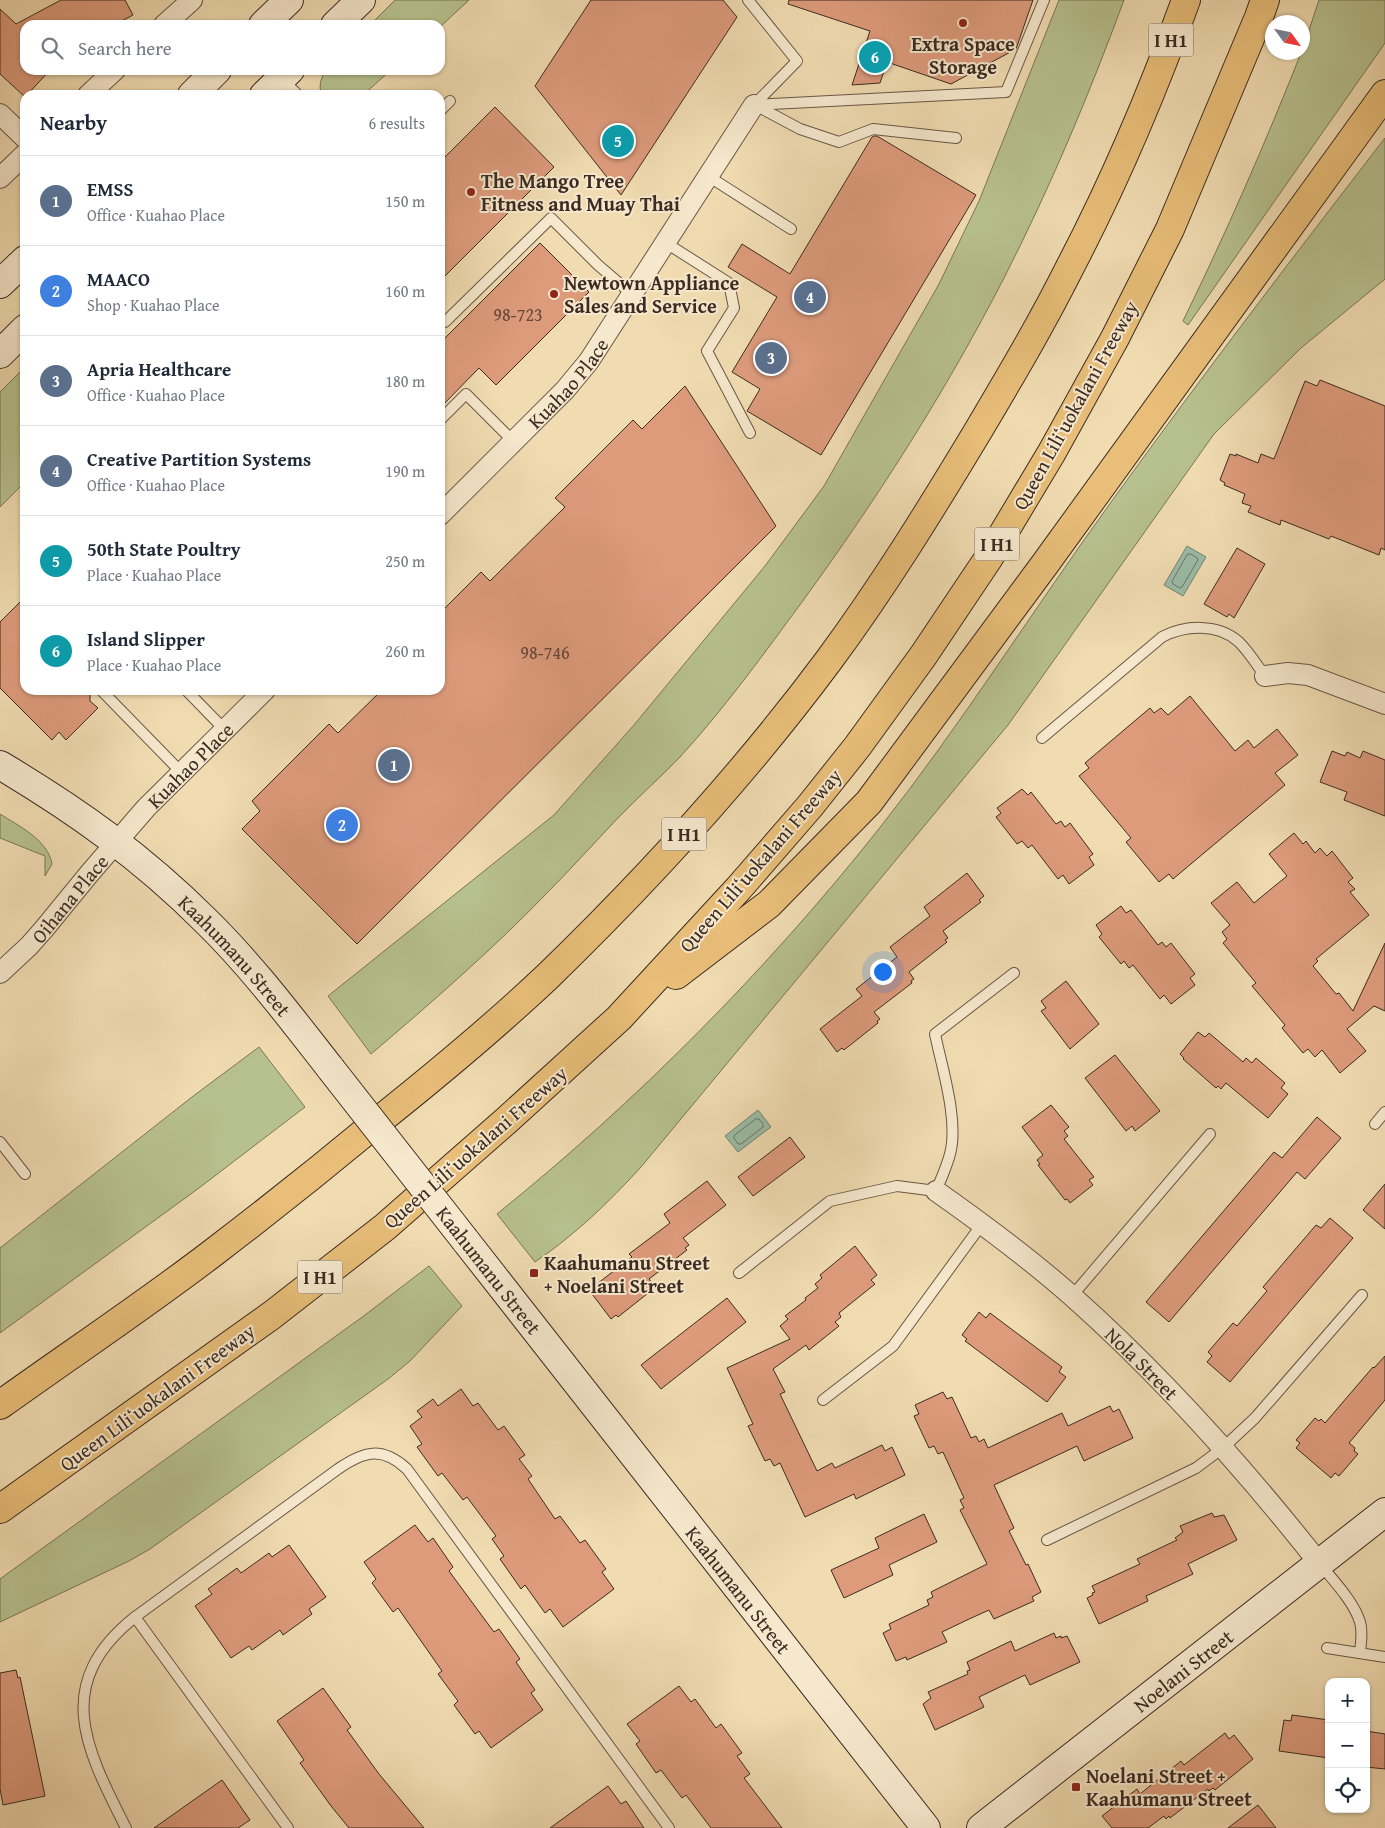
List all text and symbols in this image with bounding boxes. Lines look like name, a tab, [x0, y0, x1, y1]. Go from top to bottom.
north arrow	[1265, 15, 1310, 60]
marker: Extra Space Storage	[957, 17, 969, 29]
search box	[20, 20, 445, 75]
road number: I H1	[1148, 24, 1194, 56]
place label: Extra Space Storage	[911, 29, 1015, 81]
icon: search	[38, 34, 66, 62]
text: Search here	[78, 34, 172, 62]
pin: 6	[859, 38, 891, 76]
text: Nearby	[40, 107, 107, 138]
text: 6 results	[368, 111, 425, 135]
pin: 5	[602, 122, 634, 160]
place label: The Mango Tree Fitness and Muay Thai	[481, 166, 680, 218]
text: EMSS	[87, 175, 133, 203]
marker: The Mango Tree Fitness and Muay Thai	[465, 186, 477, 198]
text: 1	[52, 189, 60, 213]
text: 150 m	[385, 189, 425, 213]
text: Office · Kuahao Place	[87, 203, 225, 227]
text: MAACO	[87, 265, 150, 293]
place label: Newtown Appliance Sales and Service	[564, 268, 739, 320]
pin: 4	[794, 278, 826, 316]
text: 2	[52, 279, 60, 303]
text: 160 m	[385, 279, 425, 303]
marker: Newtown Appliance Sales and Service	[548, 288, 560, 300]
text: Shop · Kuahao Place	[87, 293, 219, 317]
street label: Queen Liliʻuokalani Freeway	[1005, 295, 1145, 515]
house number: 98-723	[493, 301, 543, 328]
street label: Kuahao Place	[520, 332, 615, 435]
pin: 3	[755, 339, 787, 377]
text: Apria Healthcare	[87, 355, 231, 383]
text: 3	[52, 369, 60, 393]
text: 180 m	[385, 369, 425, 393]
text: Office · Kuahao Place	[87, 383, 225, 407]
text: Creative Partition Systems	[87, 445, 311, 473]
text: 4	[52, 459, 60, 483]
text: 190 m	[385, 459, 425, 483]
text: Office · Kuahao Place	[87, 473, 225, 497]
road number: I H1	[974, 528, 1020, 560]
text: 50th State Poultry	[87, 535, 241, 563]
text: 5	[52, 549, 60, 573]
text: 250 m	[385, 549, 425, 573]
text: Place · Kuahao Place	[87, 563, 221, 587]
text: Island Slipper	[87, 625, 205, 653]
text: 6	[52, 639, 60, 663]
text: 260 m	[385, 639, 425, 663]
house number: 98-746	[520, 639, 570, 666]
text: Place · Kuahao Place	[87, 653, 221, 677]
street label: Kuahao Place	[140, 715, 239, 814]
pin: 1	[378, 746, 410, 784]
street label: Queen Liliʻuokalani Freeway	[672, 762, 848, 958]
pin: 2	[326, 806, 358, 844]
road number: I H1	[662, 818, 706, 851]
street label: Oihana Place	[24, 848, 115, 949]
street label: Kaahumanu Street	[172, 888, 298, 1022]
your location	[870, 959, 896, 985]
street label: Queen Liliʻuokalani Freeway	[377, 1059, 573, 1235]
street label: Kaahumanu Street	[430, 1200, 548, 1340]
place label: Kaahumanu Street + Noelani Street	[544, 1248, 710, 1300]
road number: I H1	[298, 1260, 342, 1294]
marker: Kaahumanu Street + Noelani Street	[528, 1267, 540, 1279]
street label: Queen Liliʻuokalani Freeway	[53, 1316, 261, 1478]
street label: Nola Street	[1099, 1320, 1186, 1406]
street label: Kaahumanu Street	[680, 1519, 798, 1660]
street label: Noelani Street	[1127, 1622, 1239, 1719]
map controls	[1325, 1678, 1370, 1813]
button: +	[1325, 1678, 1370, 1723]
button: −	[1325, 1723, 1370, 1768]
place label: Noelani Street + Kaahumanu Street	[1086, 1761, 1252, 1813]
button: locate	[1325, 1768, 1370, 1813]
marker: Noelani Street + Kaahumanu Street	[1070, 1781, 1082, 1793]

